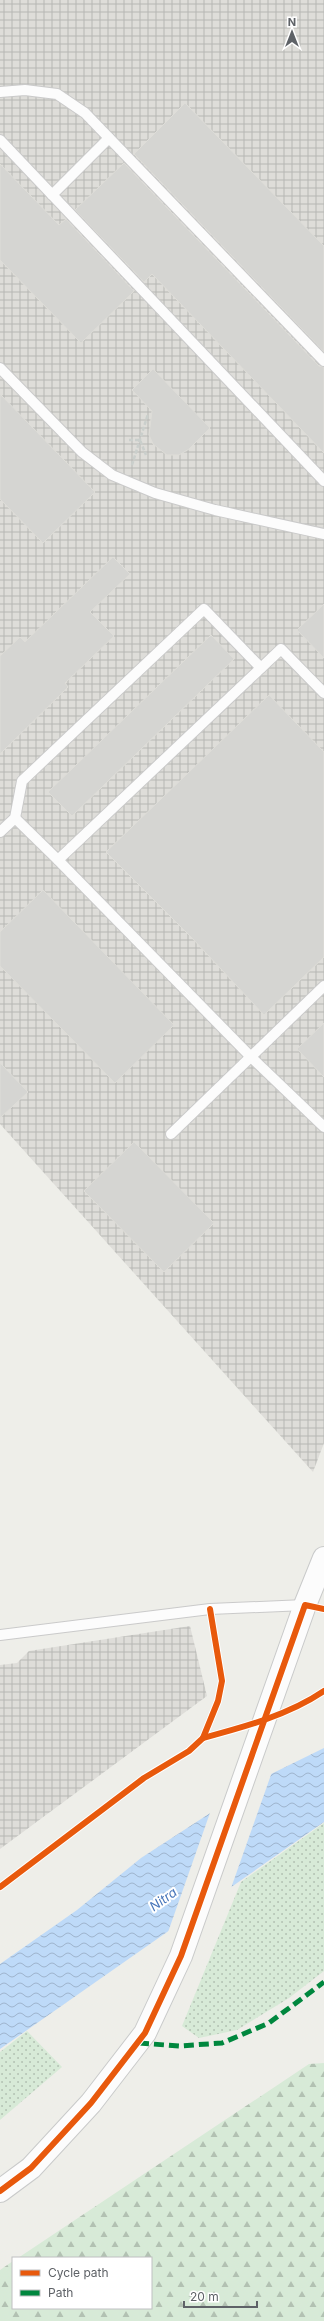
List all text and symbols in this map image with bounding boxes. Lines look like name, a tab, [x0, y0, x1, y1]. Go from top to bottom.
north arrow	[272, 12, 312, 52]
text: N	[288, 15, 296, 29]
water label: Nitra	[146, 1884, 180, 1914]
legend	[12, 2257, 152, 2309]
text: Cycle path	[48, 2265, 109, 2280]
scale bar	[184, 2283, 257, 2309]
text: Path	[48, 2285, 73, 2300]
text: 20 m	[190, 2289, 219, 2304]

